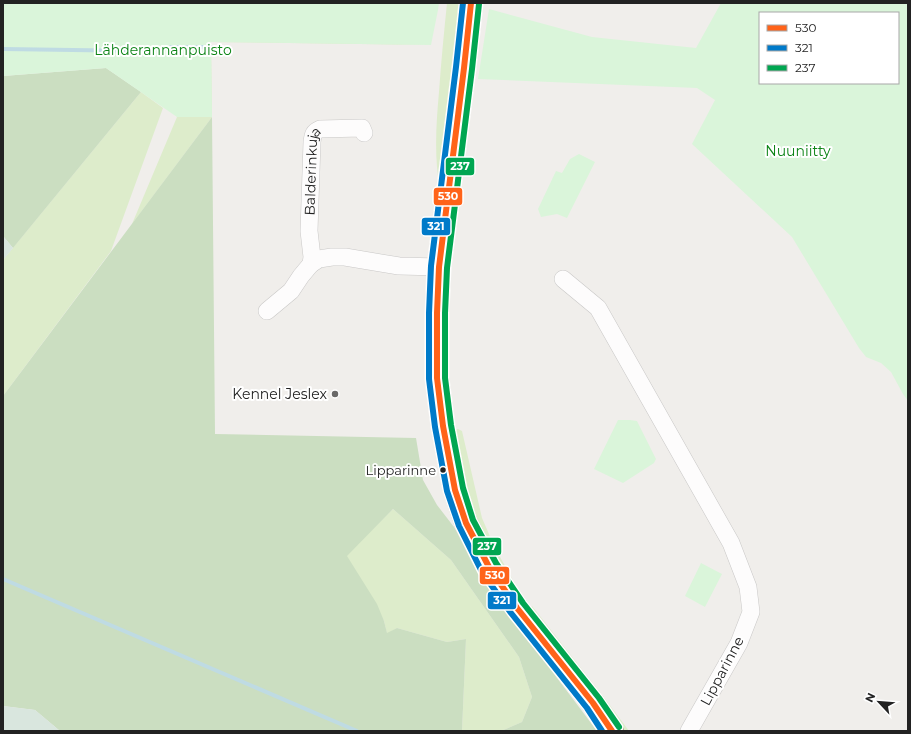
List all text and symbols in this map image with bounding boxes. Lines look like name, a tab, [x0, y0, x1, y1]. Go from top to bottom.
legend	[759, 12, 899, 84]
text: 530	[795, 20, 817, 35]
text: 321	[795, 40, 813, 55]
park label: Lähderannanpuisto	[94, 41, 232, 59]
text: 237	[795, 60, 816, 75]
street label: Balderinkuja	[301, 122, 325, 216]
park label: Nuuniitty	[765, 142, 831, 160]
line badge: 237	[445, 157, 475, 176]
text: 237	[450, 159, 470, 173]
line badge: 530	[433, 187, 463, 206]
text: 530	[438, 189, 459, 203]
line badge: 321	[421, 217, 451, 236]
text: 321	[426, 219, 445, 233]
place label: Kennel Jeslex	[232, 385, 328, 403]
marker: Kennel Jeslex	[330, 389, 340, 399]
place label: Lipparinne	[366, 462, 436, 478]
marker: Lipparinne	[438, 465, 448, 475]
line badge: 237	[472, 537, 502, 556]
text: 237	[477, 539, 497, 553]
line badge: 530	[479, 566, 510, 585]
text: 530	[485, 568, 506, 582]
line badge: 321	[487, 591, 517, 610]
text: 321	[492, 593, 511, 607]
street label: Lipparinne	[696, 633, 748, 709]
north arrow	[859, 682, 899, 722]
text: N	[862, 691, 878, 705]

